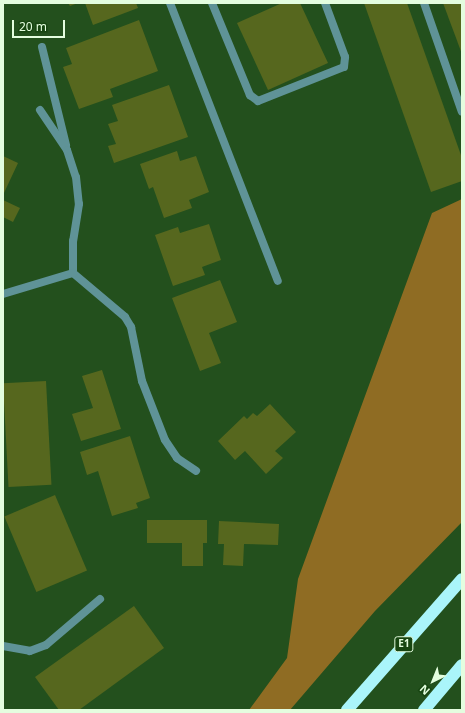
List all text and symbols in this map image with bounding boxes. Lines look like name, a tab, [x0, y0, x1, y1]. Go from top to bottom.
scale bar	[14, 12, 67, 38]
text: 20 m	[19, 18, 47, 35]
road number: E1	[394, 636, 414, 652]
north arrow	[413, 661, 453, 701]
text: N	[416, 682, 433, 699]

